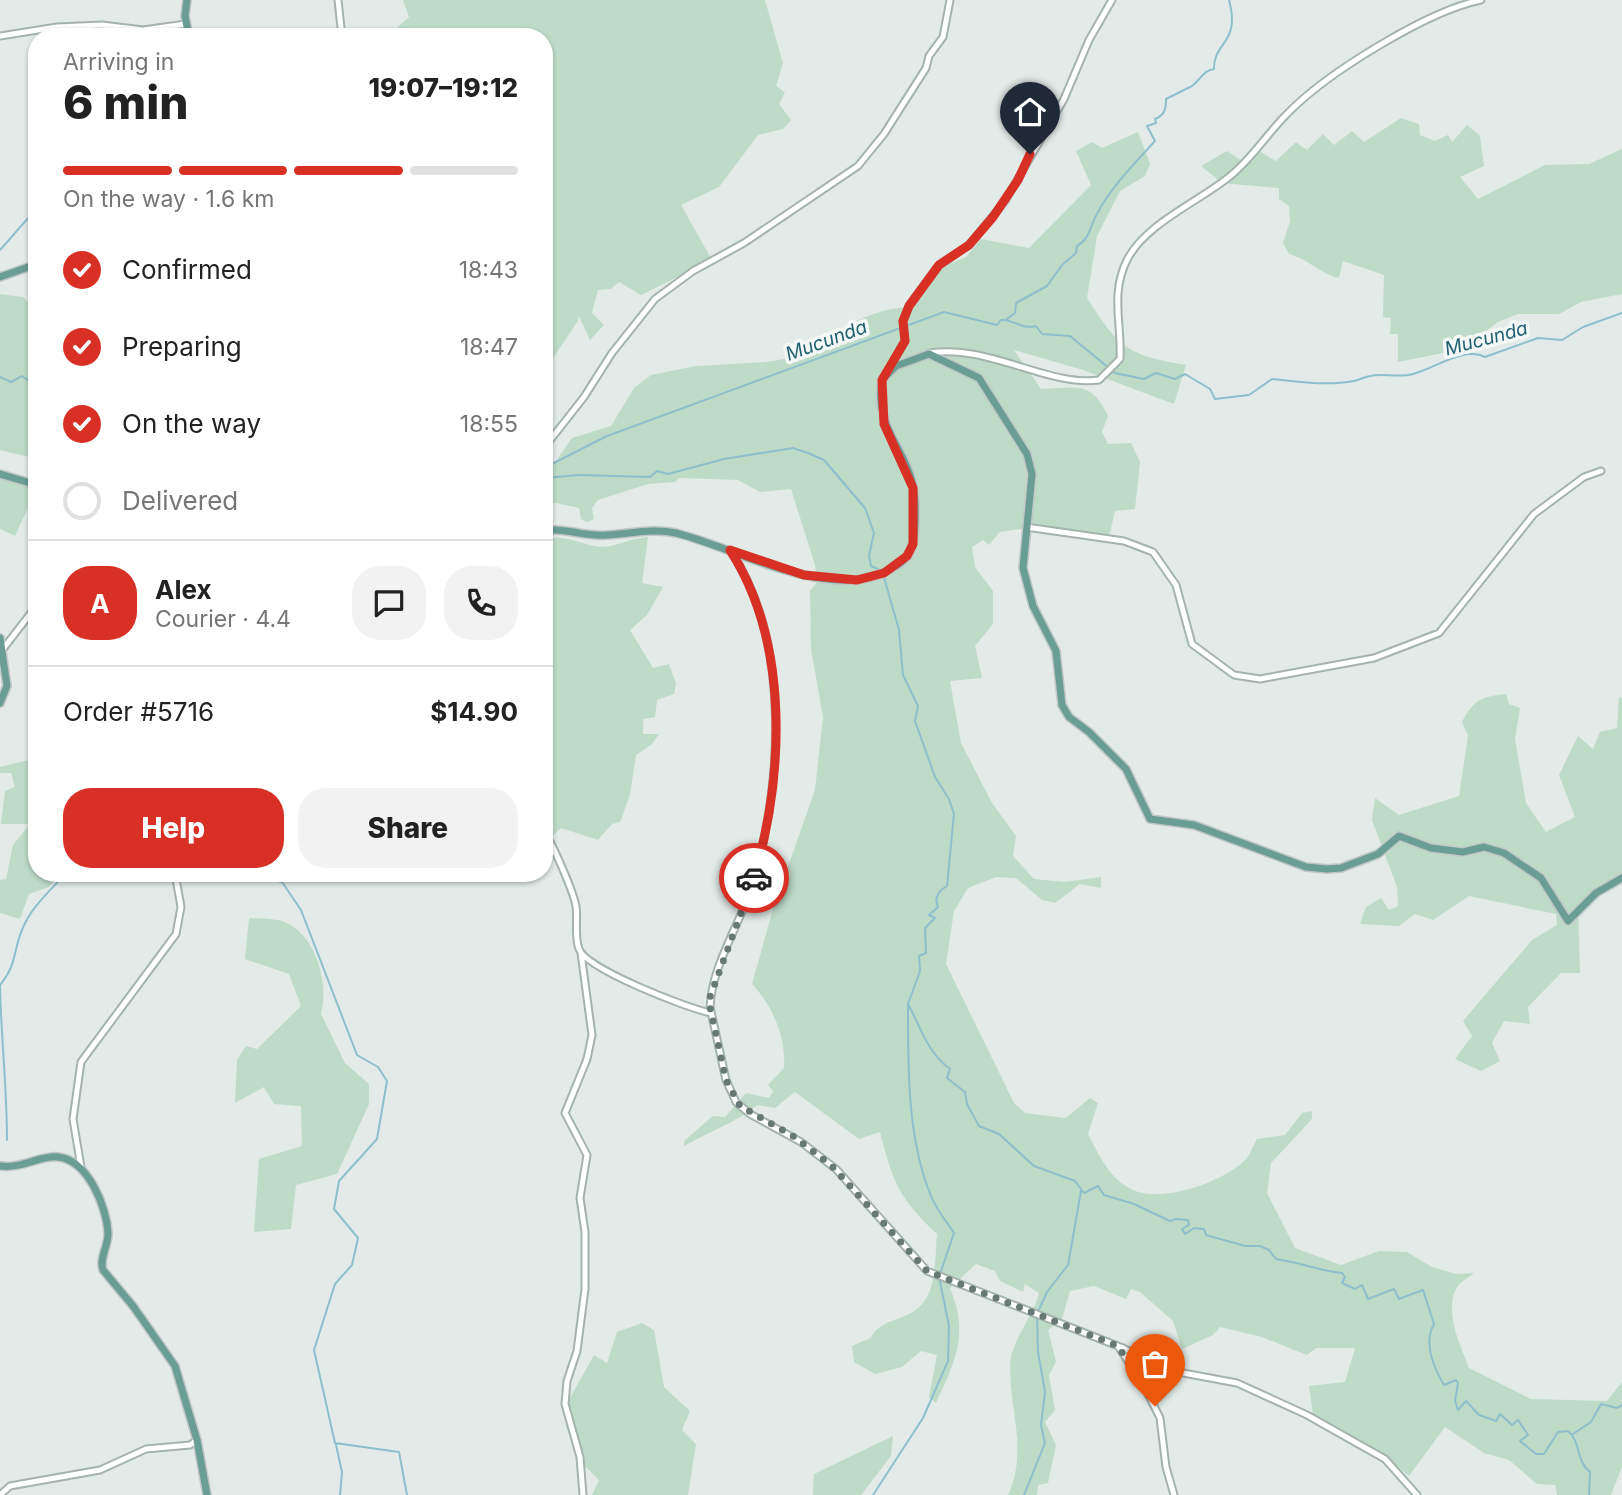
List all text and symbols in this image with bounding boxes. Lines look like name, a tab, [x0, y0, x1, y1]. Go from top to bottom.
text: Arriving in	[63, 48, 174, 76]
text: 19:07–19:12	[368, 72, 518, 103]
text: 6 min	[63, 74, 188, 130]
pin	[1000, 82, 1060, 154]
icon: home	[1011, 93, 1049, 131]
text: On the way · 1.6 km	[63, 185, 274, 213]
icon: check	[63, 251, 101, 289]
text: Confirmed	[122, 254, 252, 285]
text: 18:43	[459, 256, 518, 284]
water label: Mucunda	[782, 315, 870, 366]
water label: Mucunda	[1442, 316, 1531, 361]
icon: check	[63, 328, 101, 366]
text: Preparing	[122, 331, 242, 362]
text: 18:47	[460, 333, 518, 361]
icon: check	[63, 405, 101, 443]
text: On the way	[122, 408, 261, 439]
text: 18:55	[460, 410, 518, 438]
text: Delivered	[122, 485, 238, 516]
button: chat	[352, 566, 426, 640]
button: phone	[444, 566, 518, 640]
text: Alex	[155, 574, 212, 605]
text: A	[90, 588, 110, 619]
text: Courier · 4.4	[155, 605, 291, 633]
text: Order #5716	[63, 696, 214, 727]
text: $14.90	[430, 696, 518, 727]
button: Help	[63, 788, 284, 868]
button: Share	[298, 788, 518, 868]
courier	[719, 843, 789, 913]
icon: car	[735, 859, 773, 897]
pin	[1125, 1334, 1185, 1406]
icon: bag	[1136, 1345, 1174, 1383]

